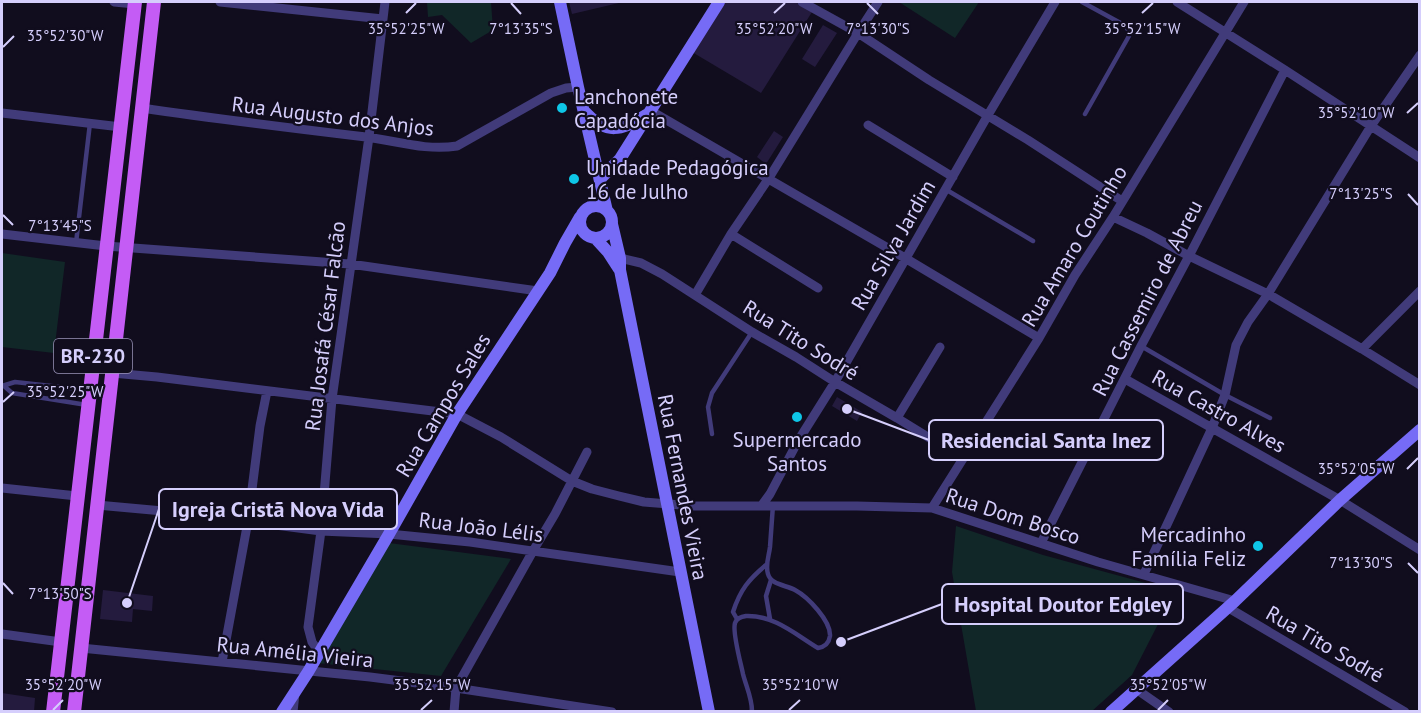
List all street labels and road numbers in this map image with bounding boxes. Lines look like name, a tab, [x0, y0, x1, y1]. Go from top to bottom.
street label: Rua Augusto dos Anjos	[230, 90, 436, 142]
street label: Rua Amaro Coutinho	[1015, 160, 1133, 332]
street label: Rua Silva Jardim	[845, 175, 941, 315]
street label: Rua Cassemiro de Abreu	[1086, 195, 1208, 401]
street label: Rua Josafá César Falcão	[299, 219, 351, 433]
street label: Rua Tito Sodré	[738, 294, 864, 386]
street label: Rua Campos Sales	[389, 328, 497, 482]
road number: BR-230	[54, 339, 132, 373]
street label: Rua Castro Alves	[1147, 363, 1291, 459]
street label: Rua Fernandes Vieira	[652, 392, 714, 582]
street label: Rua Dom Bosco	[942, 482, 1084, 550]
street label: Rua João Lélis	[417, 506, 545, 548]
street label: Rua Tito Sodré	[1261, 599, 1389, 689]
street label: Rua Amélia Vieira	[215, 630, 375, 674]

